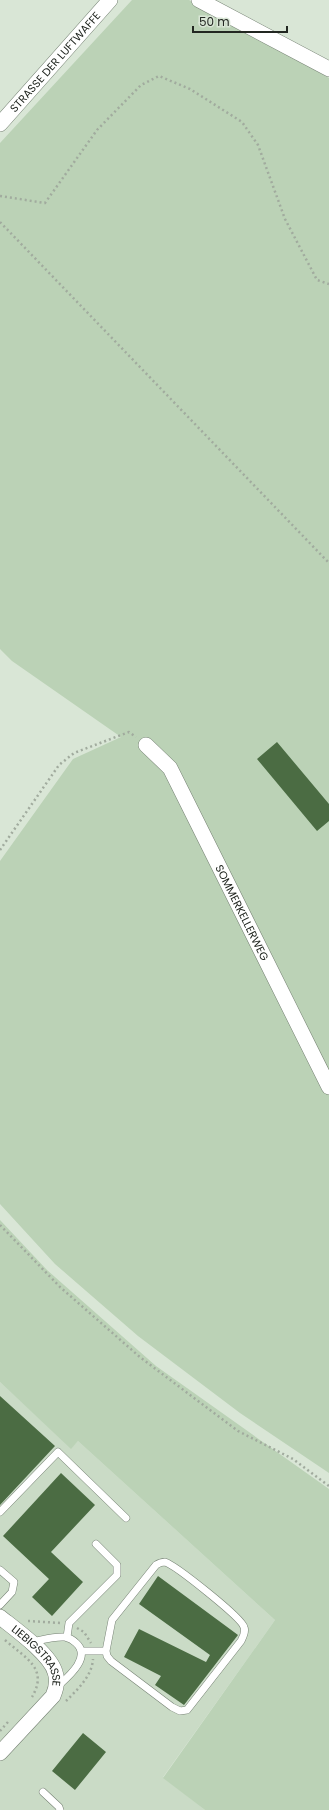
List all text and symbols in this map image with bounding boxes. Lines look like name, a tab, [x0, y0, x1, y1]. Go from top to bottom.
street label: STRASSE DER LUFTWAFFE	[6, 8, 104, 116]
scale bar	[193, 8, 287, 34]
text: 50 m	[199, 13, 230, 30]
street label: SOMMERKELLERWEG	[211, 862, 273, 964]
street label: LIEBIGSTRASSE	[8, 1621, 65, 1687]

